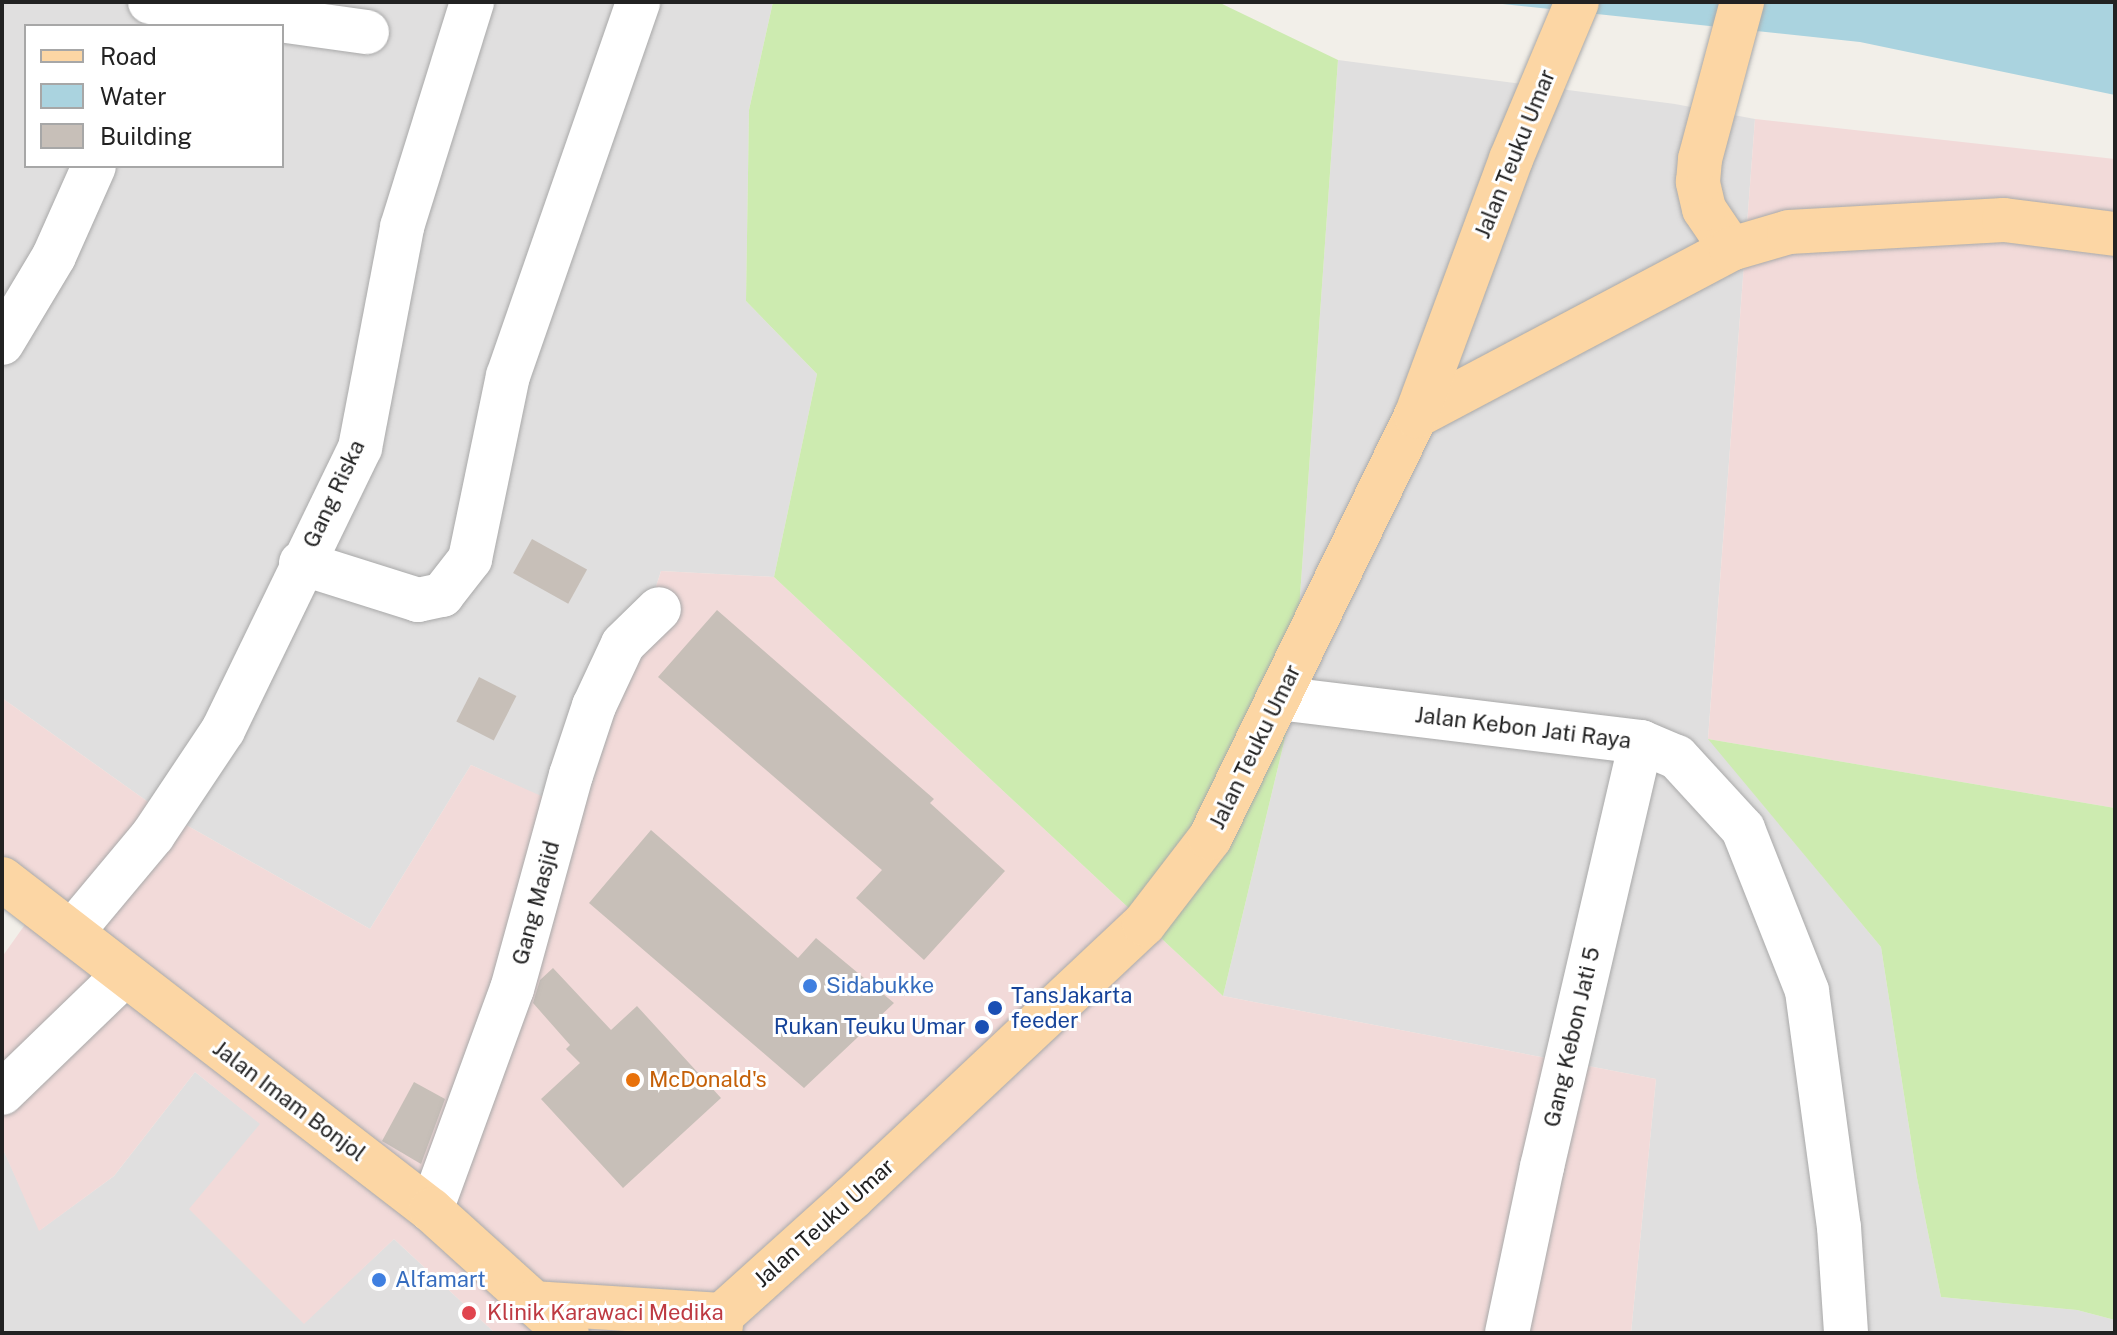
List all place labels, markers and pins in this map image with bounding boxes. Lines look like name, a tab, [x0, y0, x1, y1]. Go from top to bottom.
place label: Sidabukke	[826, 973, 934, 999]
marker: Sidabukke	[801, 977, 819, 995]
place label: TansJakarta feeder	[1011, 982, 1133, 1034]
marker: TansJakarta feeder	[986, 999, 1004, 1017]
place label: Rukan Teuku Umar	[774, 1014, 966, 1040]
marker: Rukan Teuku Umar	[973, 1018, 991, 1036]
place label: McDonald's	[649, 1067, 767, 1093]
marker: McDonald's	[624, 1071, 642, 1089]
place label: Alfamart	[395, 1267, 486, 1293]
marker: Alfamart	[370, 1271, 388, 1289]
place label: Klinik Karawaci Medika	[487, 1300, 724, 1326]
marker: Klinik Karawaci Medika	[458, 1302, 480, 1324]

